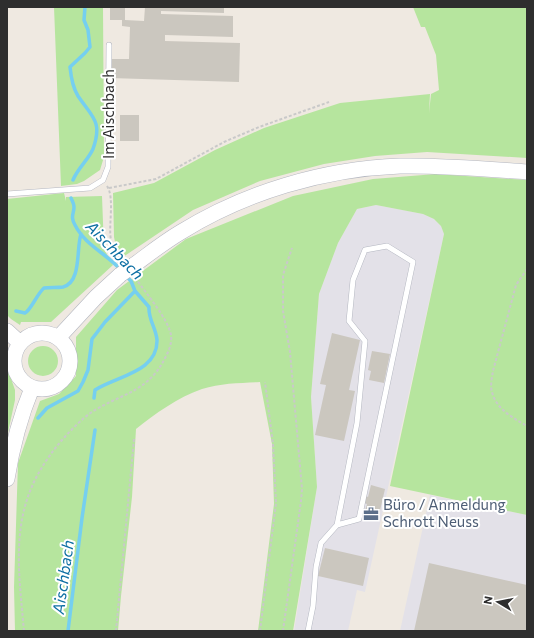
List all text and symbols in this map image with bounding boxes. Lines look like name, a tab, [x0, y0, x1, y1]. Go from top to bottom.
street label: Im Aischbach	[99, 69, 117, 159]
water label: Aischbach	[82, 216, 148, 283]
place label: Büro / Anmeldung Schrott Neuss	[383, 495, 506, 530]
office icon: Büro / Anmeldung Schrott Neuss	[362, 505, 380, 523]
water label: Aischbach	[48, 539, 77, 616]
north arrow	[478, 582, 518, 622]
text: N	[481, 595, 495, 605]

